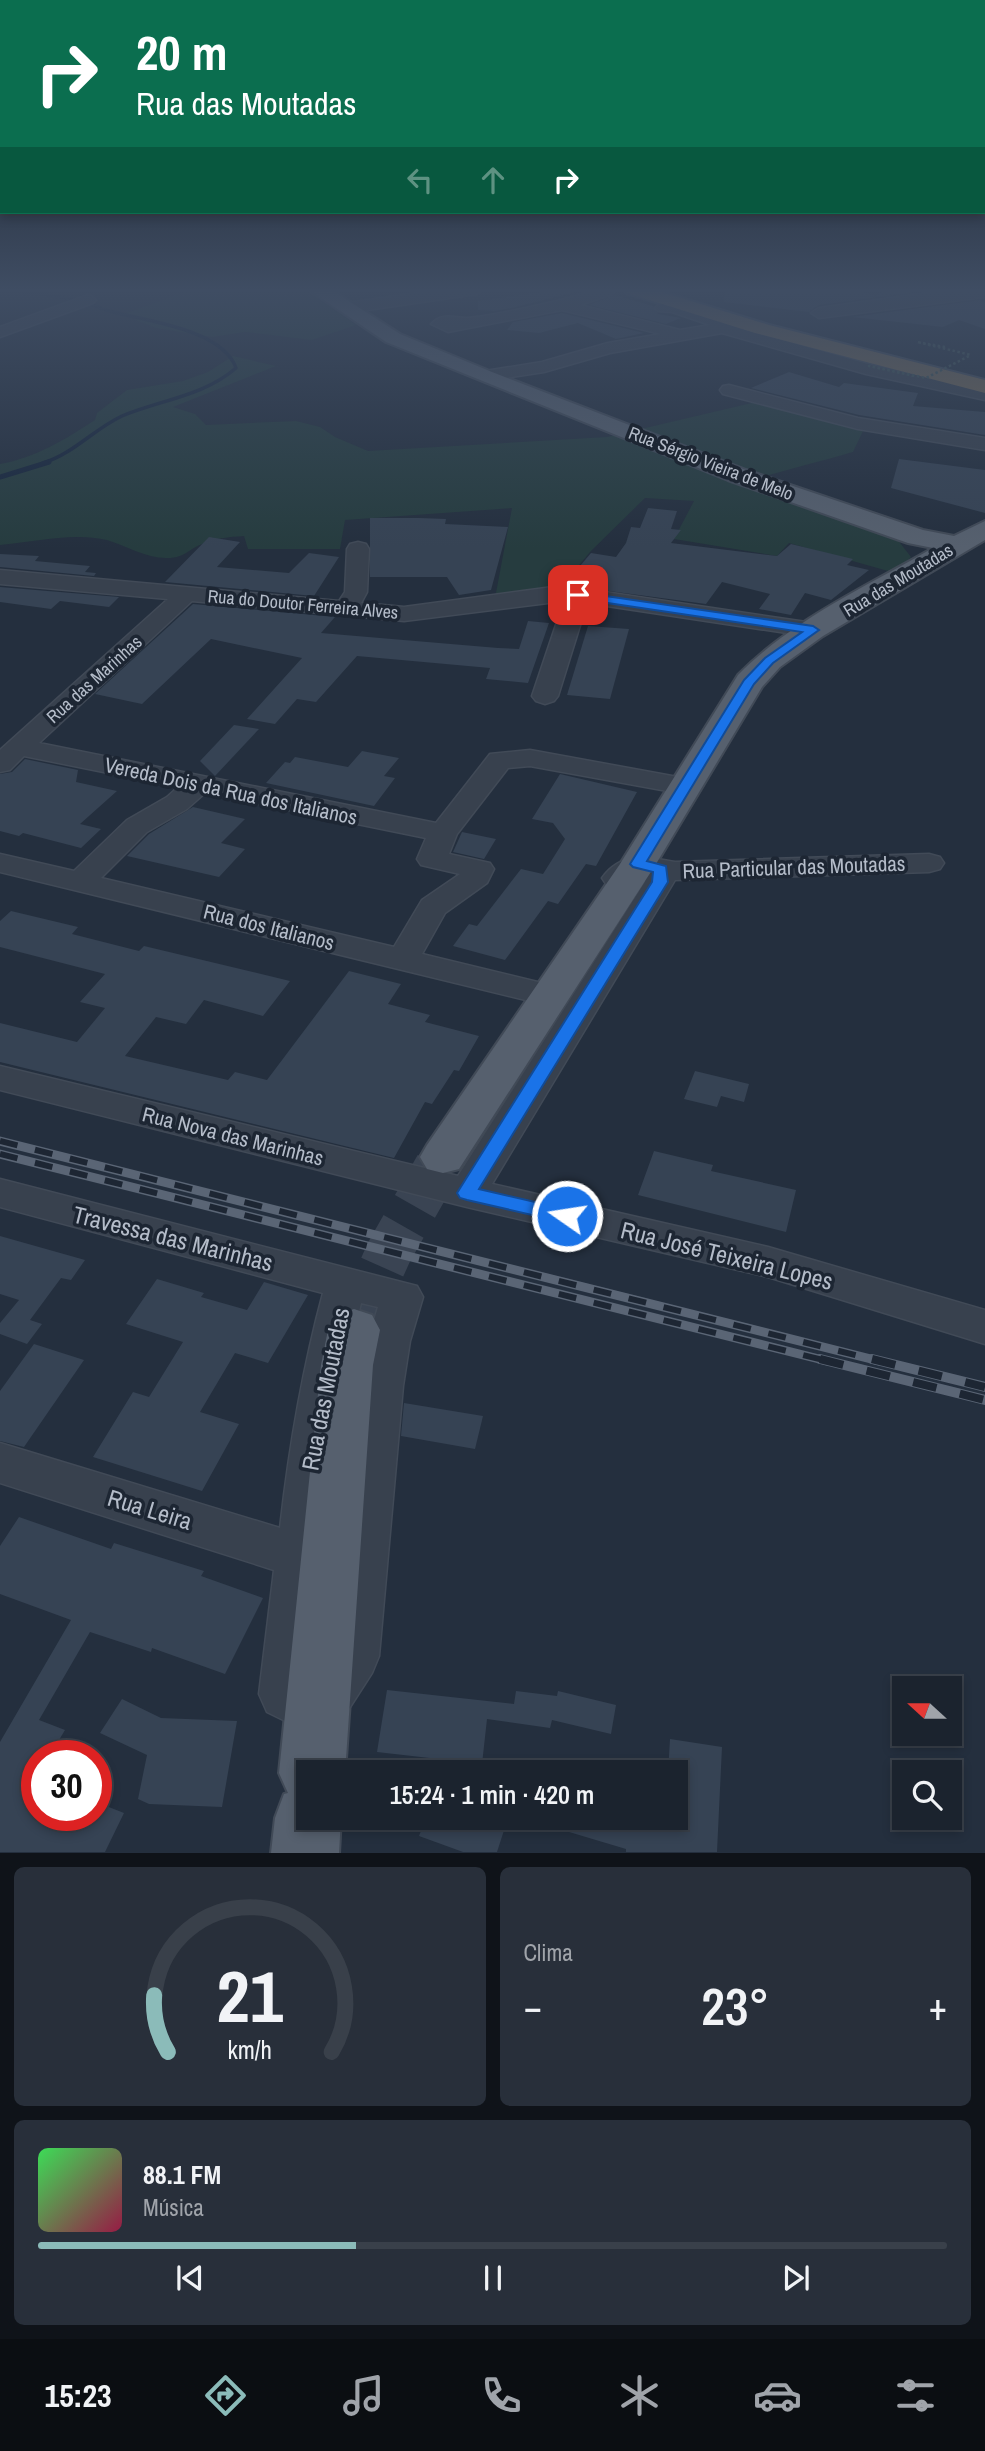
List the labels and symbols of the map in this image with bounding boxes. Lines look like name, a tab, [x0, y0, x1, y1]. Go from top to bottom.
street label: Rua Sérgio Vieira de Melo	[625, 420, 797, 506]
street label: Rua das Moutadas	[838, 537, 958, 623]
pin	[548, 565, 608, 625]
street label: Rua do Doutor Ferreira Alves	[207, 583, 399, 625]
street label: Rua das Marinhas	[41, 629, 147, 729]
street label: Vereda Dois da Rua dos Italianos	[102, 750, 360, 832]
street label: Rua Particular das Moutadas	[682, 849, 906, 885]
street label: Rua dos Italianos	[200, 897, 338, 957]
street label: Rua Nova das Marinhas	[139, 1099, 327, 1173]
position arrow	[530, 1179, 604, 1253]
street label: Travessa das Marinhas	[70, 1198, 276, 1278]
street label: Rua José Teixeira Lopes	[618, 1213, 836, 1297]
street label: Rua das Moutadas	[294, 1305, 356, 1473]
street label: Rua Leira	[104, 1481, 196, 1537]
north arrow	[892, 1676, 962, 1746]
speed limit sign: 30	[21, 1740, 112, 1831]

